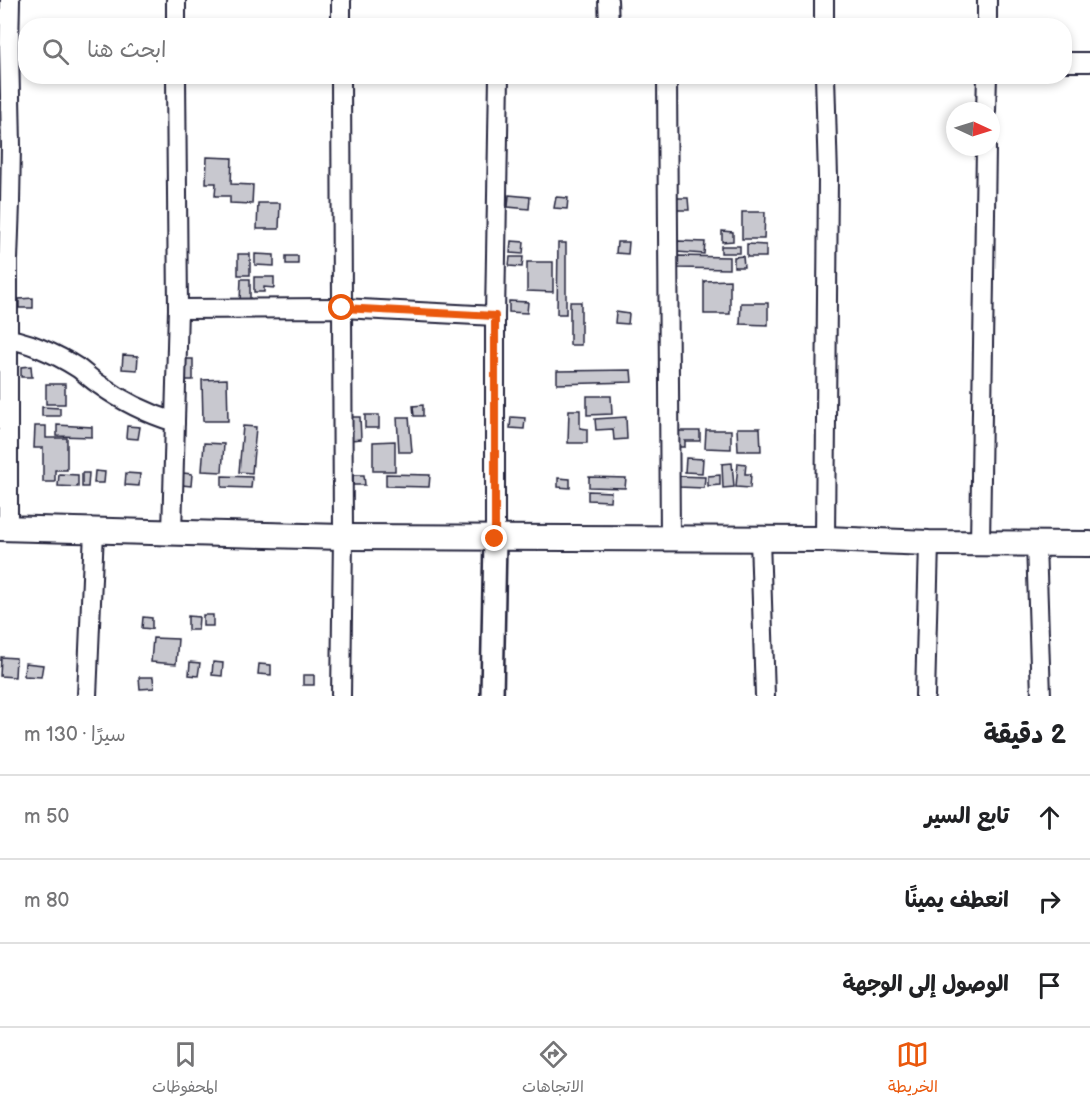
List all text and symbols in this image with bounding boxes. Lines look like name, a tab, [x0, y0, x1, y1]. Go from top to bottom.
search box	[18, 18, 1072, 84]
icon: search	[39, 35, 72, 68]
text: ابحث هنا	[87, 37, 167, 64]
north arrow	[946, 102, 1000, 156]
route start	[328, 294, 354, 320]
route end	[481, 525, 507, 551]
text: 2 دقيقة	[983, 720, 1066, 751]
text: سيرًا · 130 m	[24, 723, 126, 747]
icon: ahead	[1033, 801, 1066, 834]
text: تابع السير	[925, 803, 1009, 830]
text: 50 m	[24, 805, 69, 829]
icon: right	[1033, 885, 1066, 918]
text: انعطف يمينًا	[905, 887, 1009, 914]
text: 80 m	[24, 889, 69, 913]
icon: arrive	[1033, 969, 1066, 1002]
text: الوصول إلى الوجهة	[842, 971, 1009, 998]
tab: المحفوظات	[152, 1038, 218, 1101]
tab: الاتجاهات	[522, 1038, 584, 1101]
tab: الخريطة	[888, 1038, 938, 1101]

